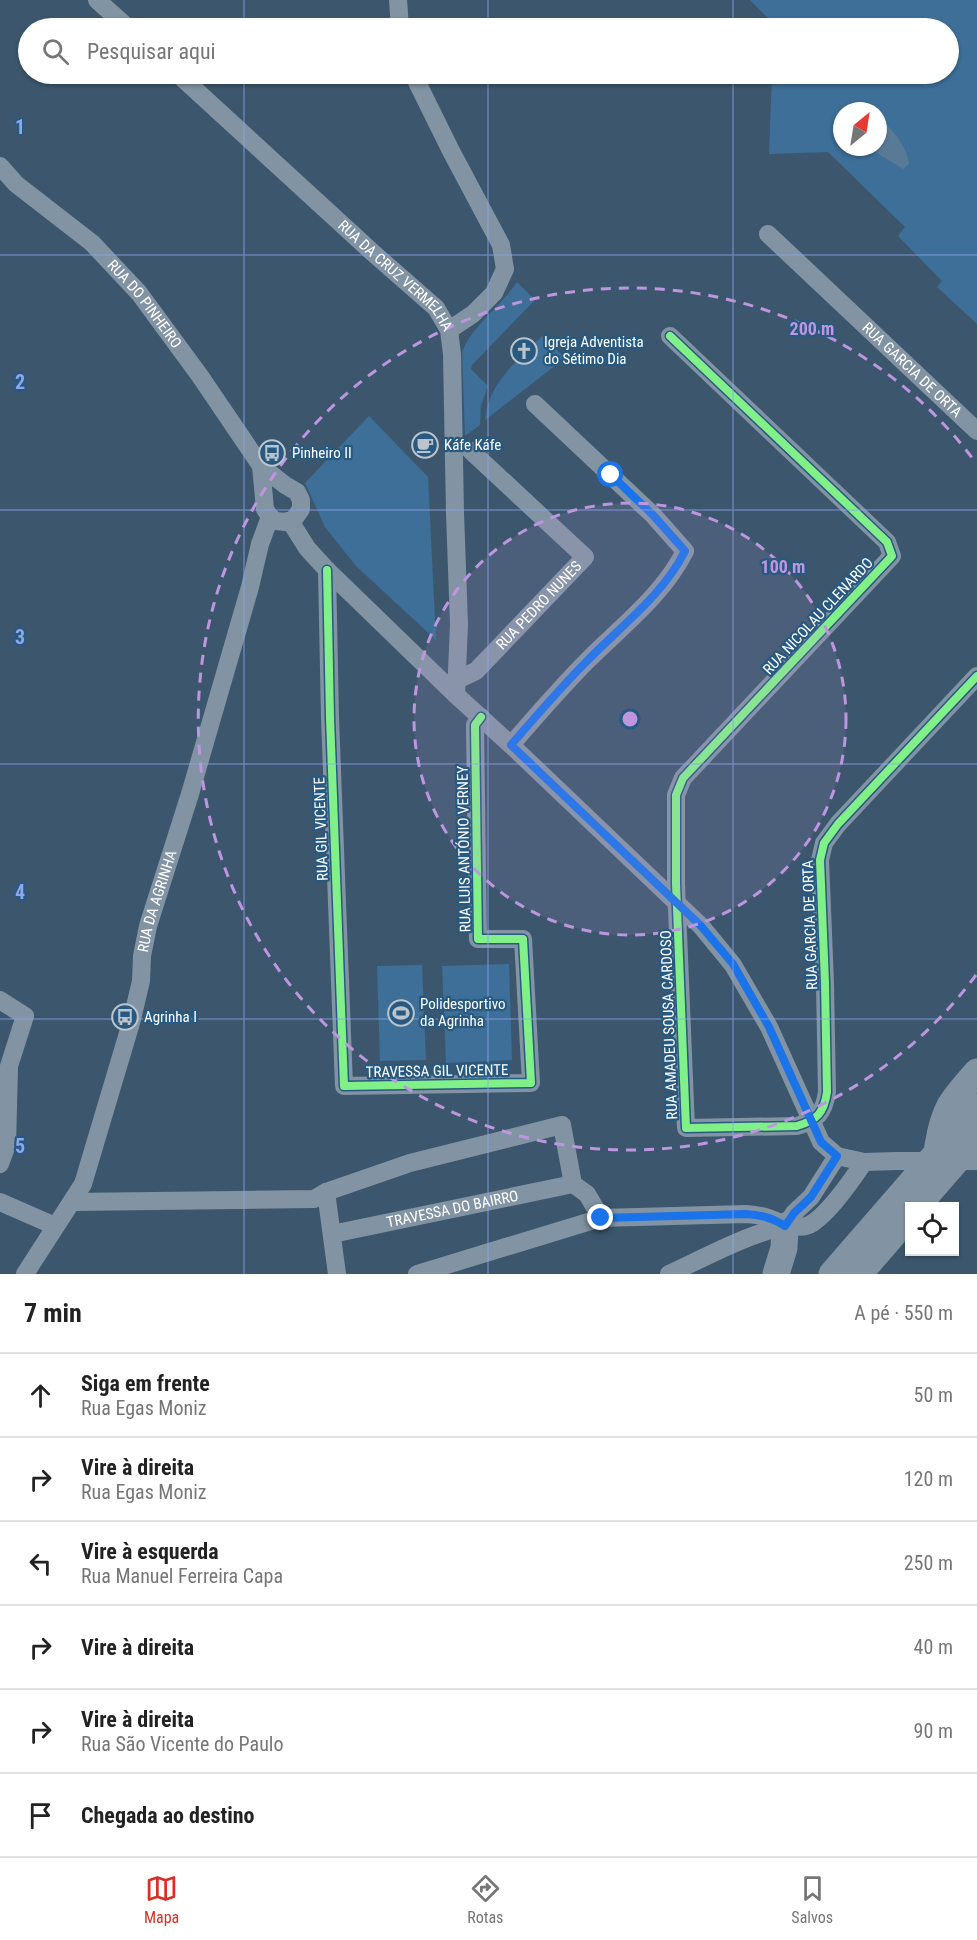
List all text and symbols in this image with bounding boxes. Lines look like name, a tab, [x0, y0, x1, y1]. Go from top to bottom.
search box	[18, 18, 959, 84]
icon: search	[39, 35, 72, 68]
text: Pesquisar aqui	[87, 39, 216, 64]
north arrow	[833, 102, 887, 156]
text: 1	[15, 115, 25, 139]
street label: RUA DA CRUZ VERMELHA	[334, 216, 457, 335]
street label: RUA DO PINHEIRO	[104, 256, 185, 352]
text: 200 m	[790, 318, 834, 339]
street label: RUA GARCIA DE ORTA	[859, 319, 966, 421]
place label: Igreja Adventista do Sétimo Dia	[544, 333, 644, 368]
church icon: Igreja Adventista do Sétimo Dia	[509, 336, 539, 366]
text: 2	[15, 370, 25, 394]
cafe icon: Káfe Káfe	[410, 430, 440, 460]
place label: Káfe Káfe	[444, 436, 501, 454]
bus stop icon: Pinheiro II	[257, 438, 287, 468]
place label: Pinheiro II	[292, 444, 352, 462]
route start	[597, 461, 623, 487]
street label: RUA NICOLAU CLENARDO	[759, 554, 877, 678]
text: 100 m	[761, 556, 805, 577]
street label: RUA PEDRO NUNES	[492, 557, 585, 653]
text: 3	[15, 625, 25, 649]
centre of rings	[620, 709, 640, 729]
street label: RUA LUIS ANTÓNIO VERNEY	[454, 765, 474, 933]
street label: RUA GIL VICENTE	[310, 777, 332, 881]
street label: RUA DA AGRINHA	[134, 848, 181, 954]
street label: RUA GARCIA DE ORTA	[799, 859, 821, 990]
text: 4	[15, 880, 25, 904]
street label: RUA AMADEU SOUSA CARDOSO	[657, 930, 681, 1120]
place label: Polidesportivo da Agrinha	[420, 995, 506, 1030]
sports icon: Polidesportivo da Agrinha	[386, 998, 416, 1028]
bus stop icon: Agrinha I	[110, 1002, 140, 1032]
place label: Agrinha I	[144, 1008, 197, 1026]
street label: TRAVESSA GIL VICENTE	[365, 1061, 509, 1081]
text: 5	[15, 1134, 25, 1158]
street label: TRAVESSA DO BAIRRO	[385, 1187, 520, 1231]
map controls	[905, 1202, 959, 1256]
button: locate	[905, 1202, 959, 1256]
route end	[587, 1204, 613, 1230]
text: 7 min	[24, 1298, 82, 1328]
text: A pé · 550 m	[854, 1301, 953, 1325]
text: Siga em frente	[81, 1371, 210, 1396]
icon: ahead	[24, 1379, 57, 1412]
text: 50 m	[914, 1383, 953, 1407]
text: Rua Egas Moniz	[81, 1396, 207, 1420]
text: Vire à direita	[81, 1455, 194, 1480]
icon: right	[24, 1463, 57, 1496]
text: 120 m	[904, 1467, 953, 1491]
text: Rua Egas Moniz	[81, 1480, 207, 1504]
text: Vire à esquerda	[81, 1539, 219, 1564]
icon: left	[24, 1547, 57, 1580]
text: 250 m	[904, 1551, 953, 1575]
text: Rua Manuel Ferreira Capa	[81, 1564, 283, 1588]
icon: right	[24, 1631, 57, 1664]
text: Vire à direita	[81, 1635, 194, 1660]
text: 40 m	[914, 1635, 953, 1659]
text: Vire à direita	[81, 1707, 194, 1732]
icon: right	[24, 1715, 57, 1748]
text: 90 m	[914, 1719, 953, 1743]
text: Rua São Vicente do Paulo	[81, 1732, 283, 1756]
icon: arrive	[24, 1799, 57, 1832]
text: Chegada ao destino	[81, 1803, 255, 1828]
tab: Mapa	[144, 1872, 179, 1927]
tab: Rotas	[467, 1872, 503, 1927]
tab: Salvos	[791, 1872, 833, 1927]

